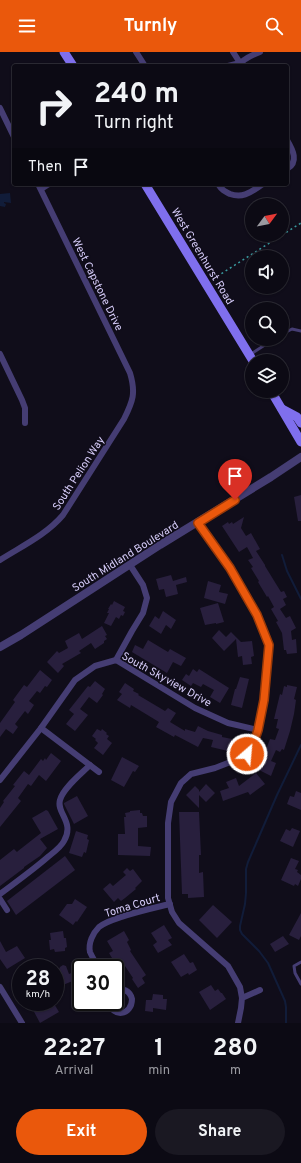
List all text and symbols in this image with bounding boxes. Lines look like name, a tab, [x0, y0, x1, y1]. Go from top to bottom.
icon: menu	[16, 15, 38, 37]
text: Turnly	[124, 15, 177, 38]
icon: search	[263, 15, 285, 37]
text: 240 m	[94, 77, 179, 113]
icon: right	[28, 80, 80, 132]
text: Turn right	[94, 112, 174, 135]
icon: arrive	[70, 156, 92, 178]
text: Then	[28, 158, 62, 177]
north arrow	[245, 198, 289, 242]
map controls	[245, 198, 289, 398]
street label: West Greenhurst Road	[168, 206, 237, 307]
street label: West Capstone Drive	[68, 236, 126, 333]
button: sound	[245, 250, 289, 294]
button: search	[245, 302, 289, 346]
button: layers	[245, 354, 289, 398]
street label: South Pelion Way	[50, 434, 108, 513]
pin	[218, 459, 252, 500]
icon: arrive	[224, 465, 246, 487]
street label: South Midland Boulevard	[70, 518, 181, 595]
street label: South Skyview Drive	[119, 649, 214, 710]
position arrow	[226, 733, 268, 775]
street label: Toma Court	[103, 891, 162, 921]
speed limit sign: 30	[72, 959, 124, 1011]
text: 28	[26, 967, 50, 993]
text: km/h	[26, 988, 50, 1001]
text: 22:27	[43, 1034, 105, 1064]
text: 1	[154, 1034, 164, 1064]
text: 280	[213, 1034, 258, 1064]
text: Arrival	[55, 1063, 94, 1079]
text: min	[148, 1063, 170, 1079]
text: m	[230, 1063, 241, 1079]
button: Exit	[16, 1109, 147, 1155]
button: Share	[155, 1109, 285, 1155]

